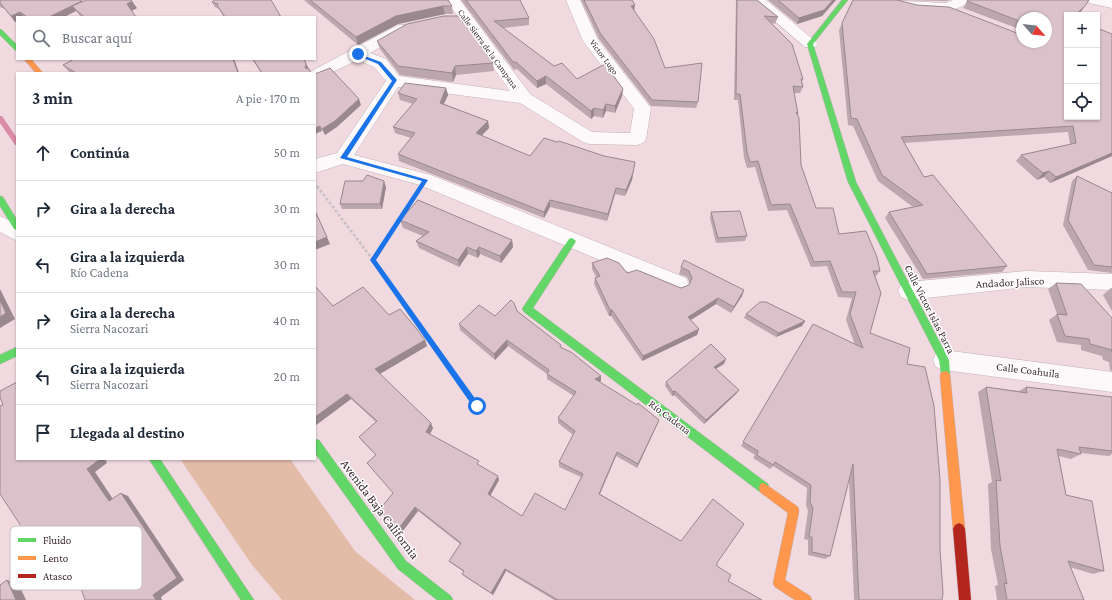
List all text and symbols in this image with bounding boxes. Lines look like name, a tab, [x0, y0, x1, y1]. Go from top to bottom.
street label: Calle Sierra de la Campana	[456, 7, 520, 91]
north arrow	[1016, 12, 1052, 48]
map controls	[1064, 12, 1100, 120]
button: +	[1064, 12, 1100, 48]
search box	[16, 16, 316, 60]
icon: search	[30, 27, 52, 49]
text: Buscar aquí	[62, 30, 132, 46]
street label: Victor Lugo	[588, 37, 621, 77]
route end	[349, 45, 367, 63]
button: −	[1064, 48, 1100, 84]
button: locate	[1064, 84, 1100, 120]
text: 3 min	[32, 89, 73, 108]
text: A pie · 170 m	[236, 91, 300, 106]
icon: ahead	[32, 142, 54, 164]
text: Continúa	[70, 145, 130, 161]
text: 50 m	[274, 145, 300, 160]
icon: right	[32, 198, 54, 220]
text: Gira a la derecha	[70, 201, 175, 217]
text: 30 m	[274, 201, 300, 216]
text: Gira a la izquierda	[70, 249, 185, 265]
icon: left	[32, 254, 54, 276]
text: 30 m	[274, 257, 300, 272]
street label: Calle Victor Islas Parra	[902, 263, 958, 355]
text: Río Cadena	[70, 265, 129, 280]
street label: Andador Jalisco	[975, 274, 1045, 291]
text: Gira a la derecha	[70, 305, 175, 321]
icon: right	[32, 310, 54, 332]
text: 40 m	[273, 313, 300, 328]
text: Sierra Nacozari	[70, 321, 148, 336]
street label: Calle Coahuila	[996, 360, 1060, 380]
text: Gira a la izquierda	[70, 361, 185, 377]
icon: left	[32, 366, 54, 388]
text: 20 m	[274, 369, 300, 384]
text: Sierra Nacozari	[70, 377, 148, 392]
route start	[468, 397, 486, 415]
street label: Río Cadena	[647, 397, 693, 437]
icon: arrive	[32, 422, 54, 444]
text: Llegada al destino	[70, 425, 185, 441]
street label: Avenida Baja California	[337, 456, 422, 562]
legend	[10, 526, 142, 590]
text: Fluido	[43, 534, 72, 546]
text: Lento	[43, 552, 69, 564]
text: Atasco	[43, 570, 73, 582]

